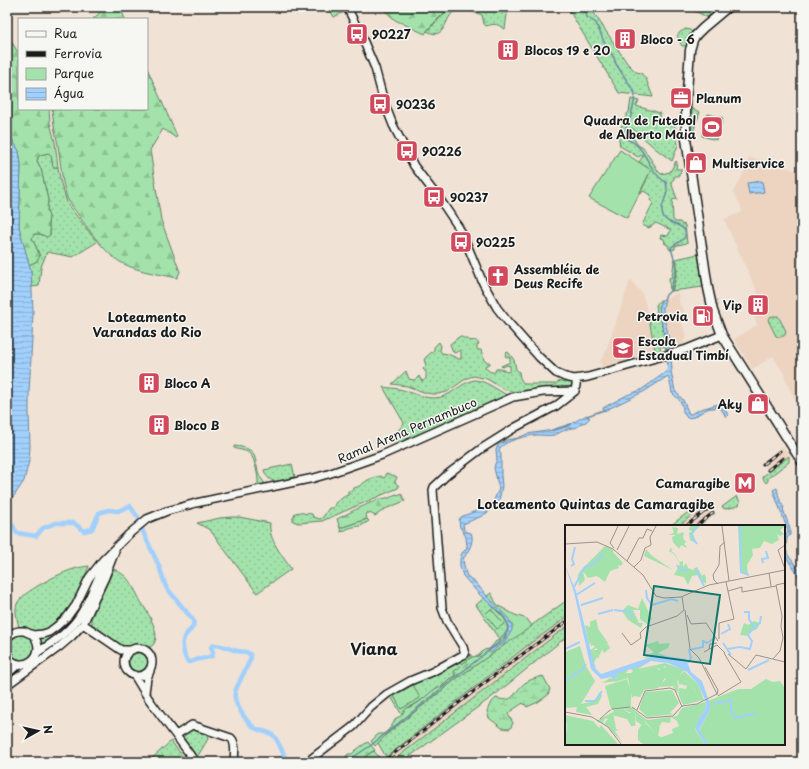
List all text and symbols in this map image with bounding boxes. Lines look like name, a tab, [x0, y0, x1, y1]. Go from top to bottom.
legend	[18, 18, 148, 110]
bus stop icon: 90227	[344, 21, 370, 47]
text: Rua	[54, 24, 78, 42]
place label: 90227	[372, 25, 411, 43]
building icon: Bloco - 6	[612, 26, 638, 52]
place label: Bloco - 6	[640, 30, 695, 48]
building icon: Blocos 19 e 20	[495, 37, 521, 63]
place label: Blocos 19 e 20	[524, 41, 610, 59]
text: Ferrovia	[54, 44, 103, 62]
text: Parque	[54, 64, 94, 82]
text: Água	[54, 84, 85, 102]
office icon: Planum	[668, 85, 694, 111]
place label: Planum	[696, 89, 741, 107]
bus stop icon: 90236	[367, 91, 393, 117]
place label: 90236	[396, 95, 436, 113]
place label: Quadra de Futebol de Alberto Maia	[584, 111, 697, 143]
sports icon: Quadra de Futebol de Alberto Maia	[699, 114, 725, 140]
bus stop icon: 90226	[394, 138, 420, 164]
place label: 90226	[422, 142, 462, 160]
shop icon: Multiservice	[683, 150, 709, 176]
place label: Multiservice	[712, 154, 785, 172]
bus stop icon: 90237	[421, 184, 447, 210]
place label: 90237	[450, 188, 489, 206]
bus stop icon: 90225	[448, 229, 474, 255]
place label: 90225	[476, 233, 515, 251]
place label: Assembléia de Deus Recife	[513, 260, 600, 292]
church icon: Assembléia de Deus Recife	[485, 263, 511, 289]
building icon: Vip	[745, 292, 771, 318]
place label: Vip	[723, 296, 742, 314]
fuel station icon: Petrovia	[690, 303, 716, 329]
district label: Loteamento Varandas do Rio	[92, 307, 202, 341]
place label: Petrovia	[637, 307, 689, 325]
place label: Escola Estadual Timbí	[638, 332, 730, 364]
school or university icon: Escola Estadual Timbí	[610, 335, 636, 361]
building icon: Bloco A	[136, 370, 162, 396]
place label: Bloco A	[164, 374, 211, 392]
shop icon: Aky	[745, 391, 771, 417]
street label: Ramal Arena Pernambuco	[335, 392, 480, 468]
place label: Aky	[718, 395, 742, 413]
building icon: Bloco B	[146, 412, 172, 438]
place label: Bloco B	[174, 416, 220, 434]
metro station icon: Camaragibe	[732, 470, 758, 496]
place label: Camaragibe	[655, 474, 730, 492]
district label: Loteamento Quintas de Camaragibe	[477, 494, 715, 513]
inset map	[565, 525, 785, 745]
district label: Viana	[350, 636, 398, 660]
north arrow	[18, 711, 58, 751]
text: N	[39, 724, 57, 735]

